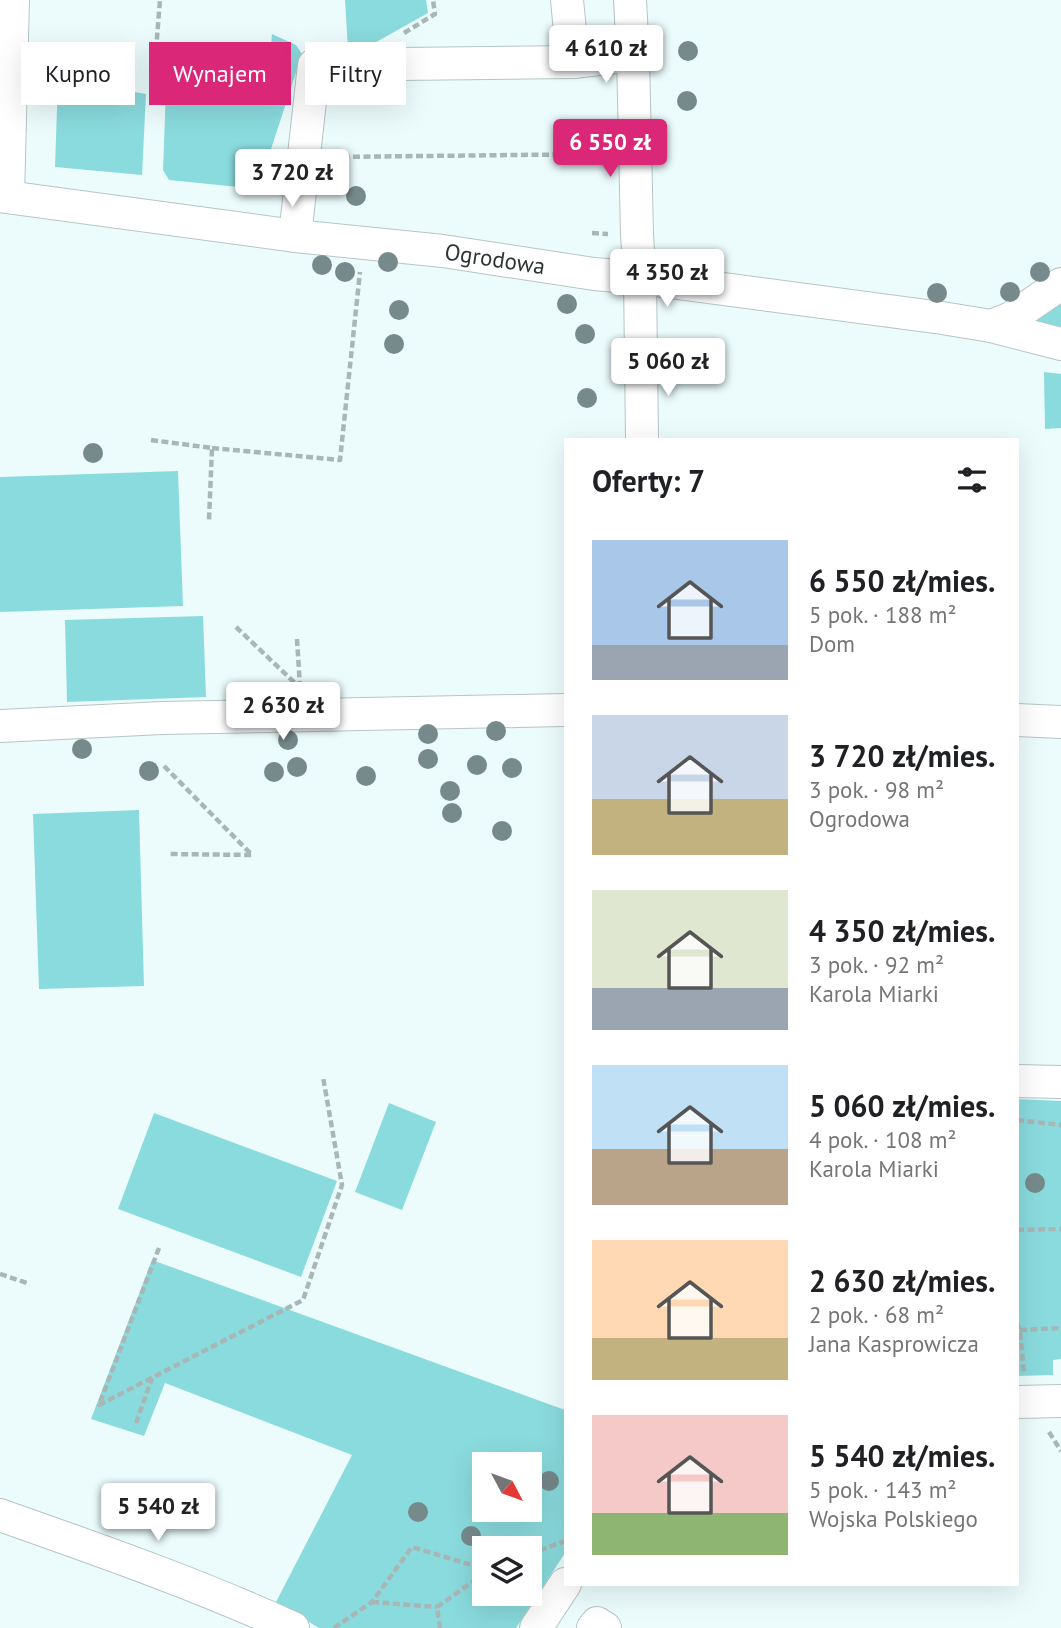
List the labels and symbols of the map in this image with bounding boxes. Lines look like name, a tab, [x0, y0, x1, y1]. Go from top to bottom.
pin: 4 610 zł	[534, 25, 678, 85]
pin: 6 550 zł	[538, 120, 682, 179]
pin: 3 720 zł	[220, 150, 364, 209]
street label: Ogrodowa	[443, 236, 547, 280]
pin: 4 350 zł	[595, 250, 739, 309]
pin: 5 060 zł	[596, 338, 740, 398]
pin: 2 630 zł	[211, 682, 355, 742]
north arrow	[472, 1452, 542, 1522]
pin: 5 540 zł	[86, 1484, 230, 1543]

